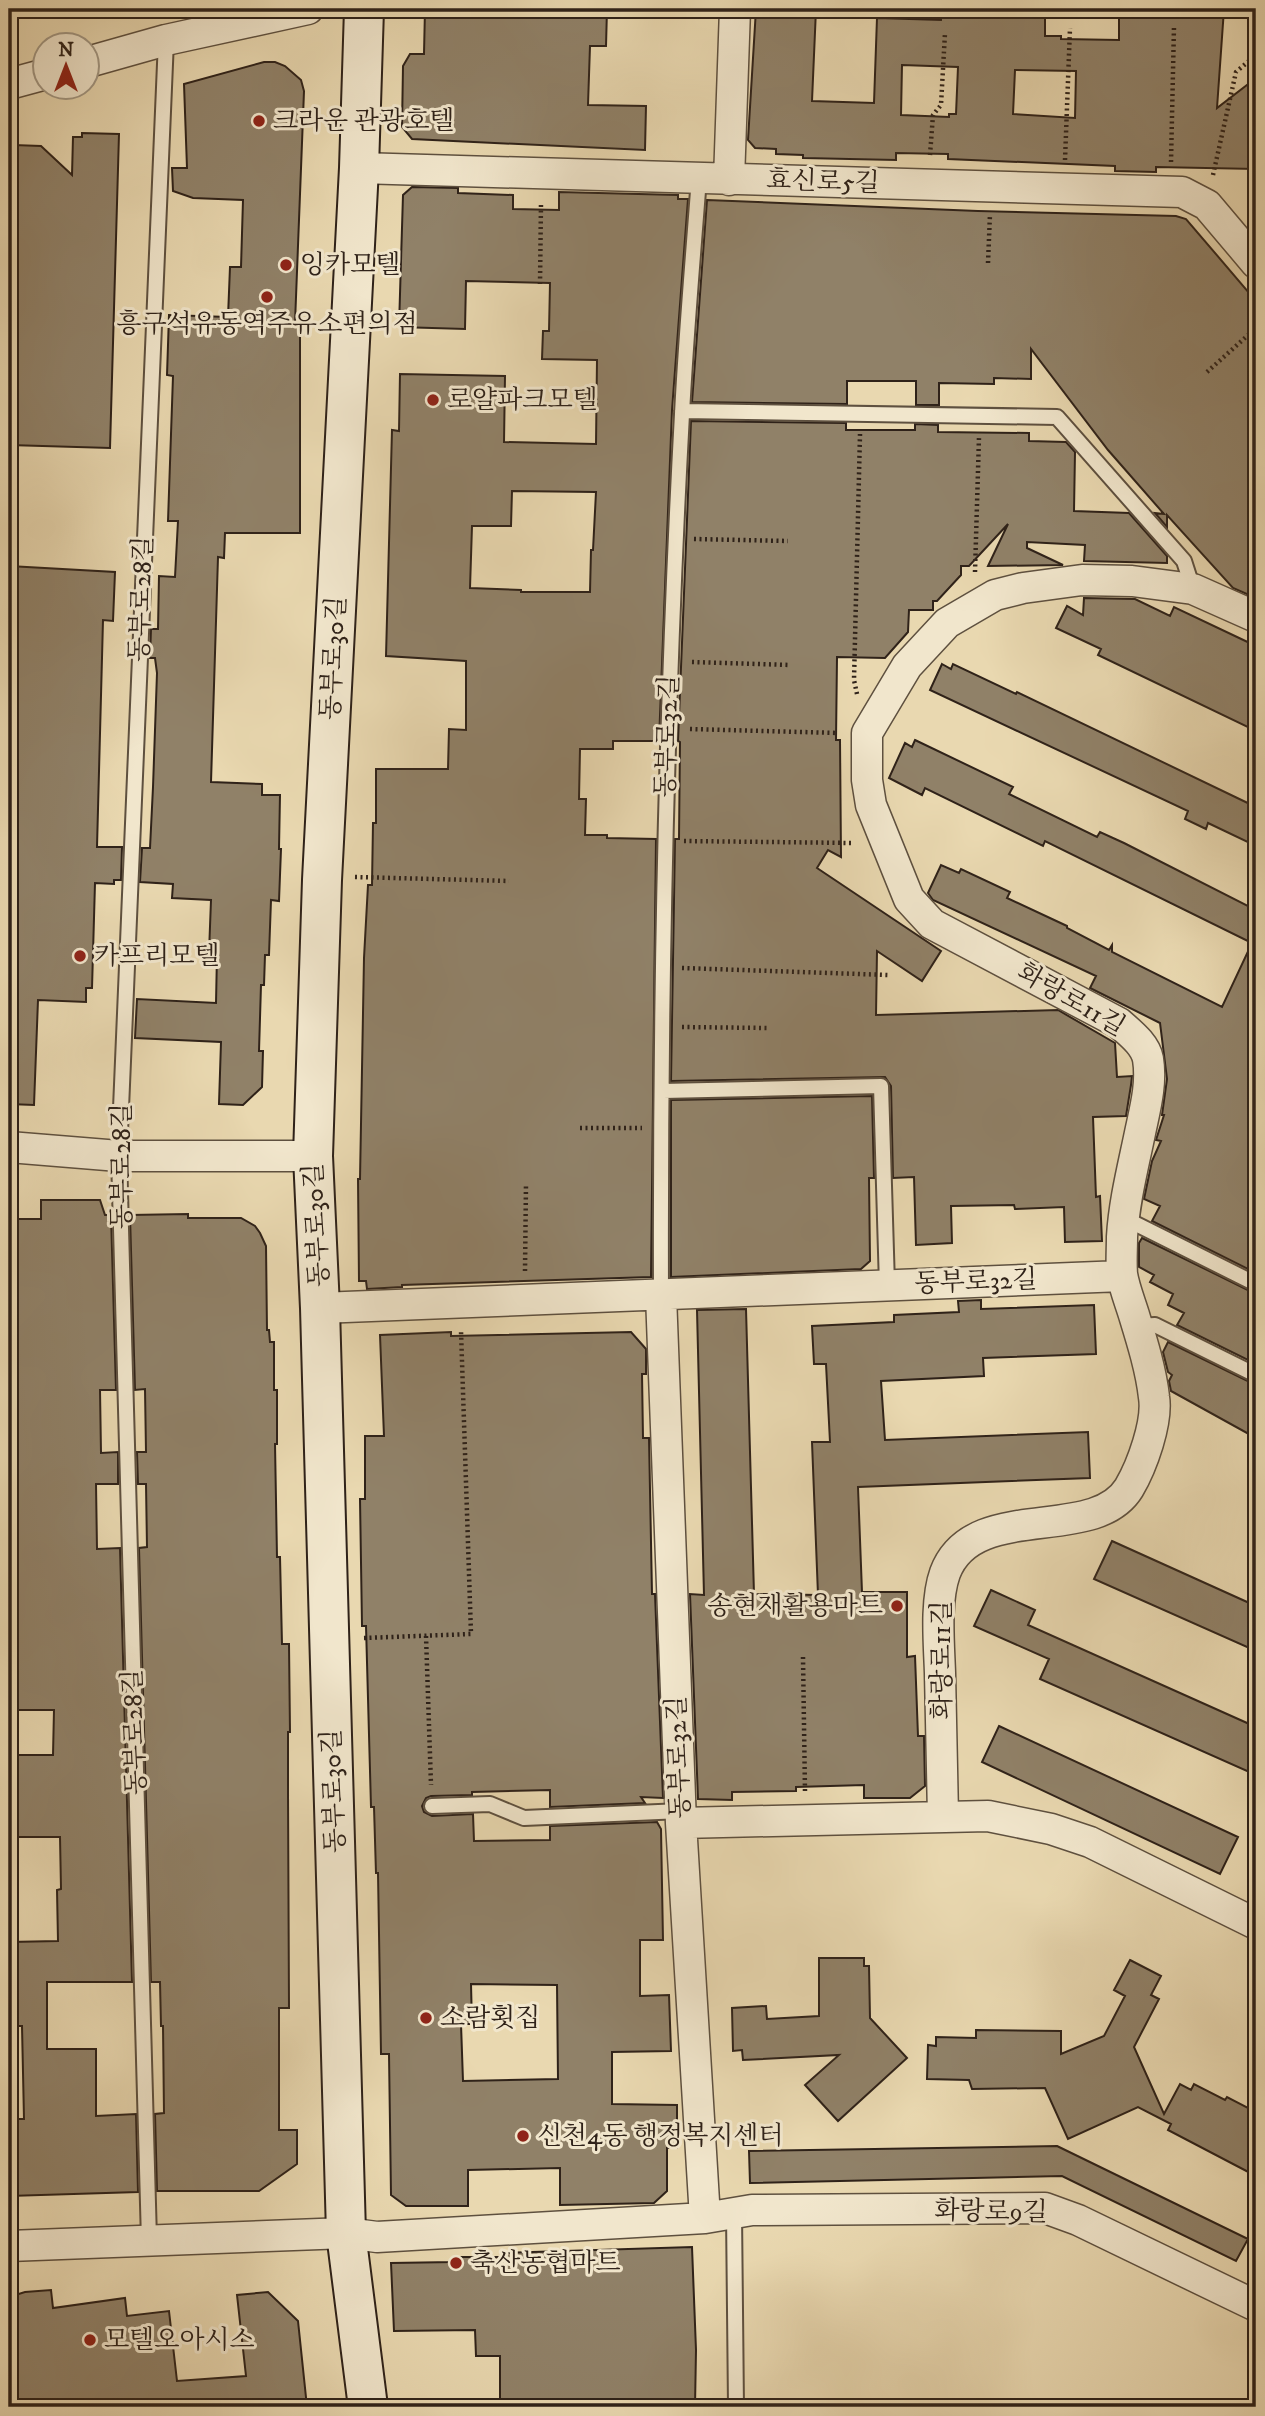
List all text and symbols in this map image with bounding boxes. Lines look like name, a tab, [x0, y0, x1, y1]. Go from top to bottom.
north arrow	[32, 32, 102, 102]
text: N	[58, 39, 74, 62]
place label: 크라운 관광호텔	[273, 105, 454, 138]
marker: 크라운 관광호텔	[251, 113, 267, 129]
street label: 효신로5길	[766, 164, 880, 200]
place label: 잉카모텔	[300, 249, 400, 282]
marker: 잉카모텔	[278, 257, 294, 273]
marker: 흥구석유동역주유소편의점	[259, 289, 275, 305]
place label: 흥구석유동역주유소편의점	[116, 308, 418, 341]
place label: 로얄파크모텔	[447, 384, 598, 417]
marker: 로얄파크모텔	[425, 392, 441, 408]
street label: 동부로28길	[123, 535, 161, 663]
street label: 동부로30길	[314, 595, 354, 721]
street label: 동부로32길	[649, 674, 687, 798]
place label: 카프리모텔	[94, 940, 220, 973]
marker: 카프리모텔	[72, 948, 88, 964]
street label: 화랑로11길	[1011, 956, 1131, 1044]
street label: 동부로28길	[106, 1103, 139, 1229]
street label: 동부로30길	[297, 1162, 337, 1288]
street label: 동부로32길	[914, 1263, 1038, 1301]
place label: 송현재활용마트	[707, 1590, 883, 1623]
marker: 송현재활용마트	[889, 1598, 905, 1614]
street label: 화랑로11길	[926, 1600, 959, 1720]
street label: 동부로28길	[116, 1668, 154, 1796]
street label: 동부로32길	[660, 1695, 698, 1819]
street label: 동부로30길	[315, 1728, 353, 1854]
place label: 소람횟집	[440, 2002, 540, 2035]
marker: 소람횟집	[418, 2010, 434, 2026]
place label: 신천4동 행정복지센터	[537, 2120, 784, 2153]
marker: 신천4동 행정복지센터	[515, 2128, 531, 2144]
street label: 화랑로9길	[934, 2195, 1048, 2229]
place label: 축산농협마트	[470, 2247, 621, 2280]
marker: 축산농협마트	[448, 2255, 464, 2271]
place label: 모텔오아시스	[104, 2324, 255, 2357]
marker: 모텔오아시스	[82, 2332, 98, 2348]

